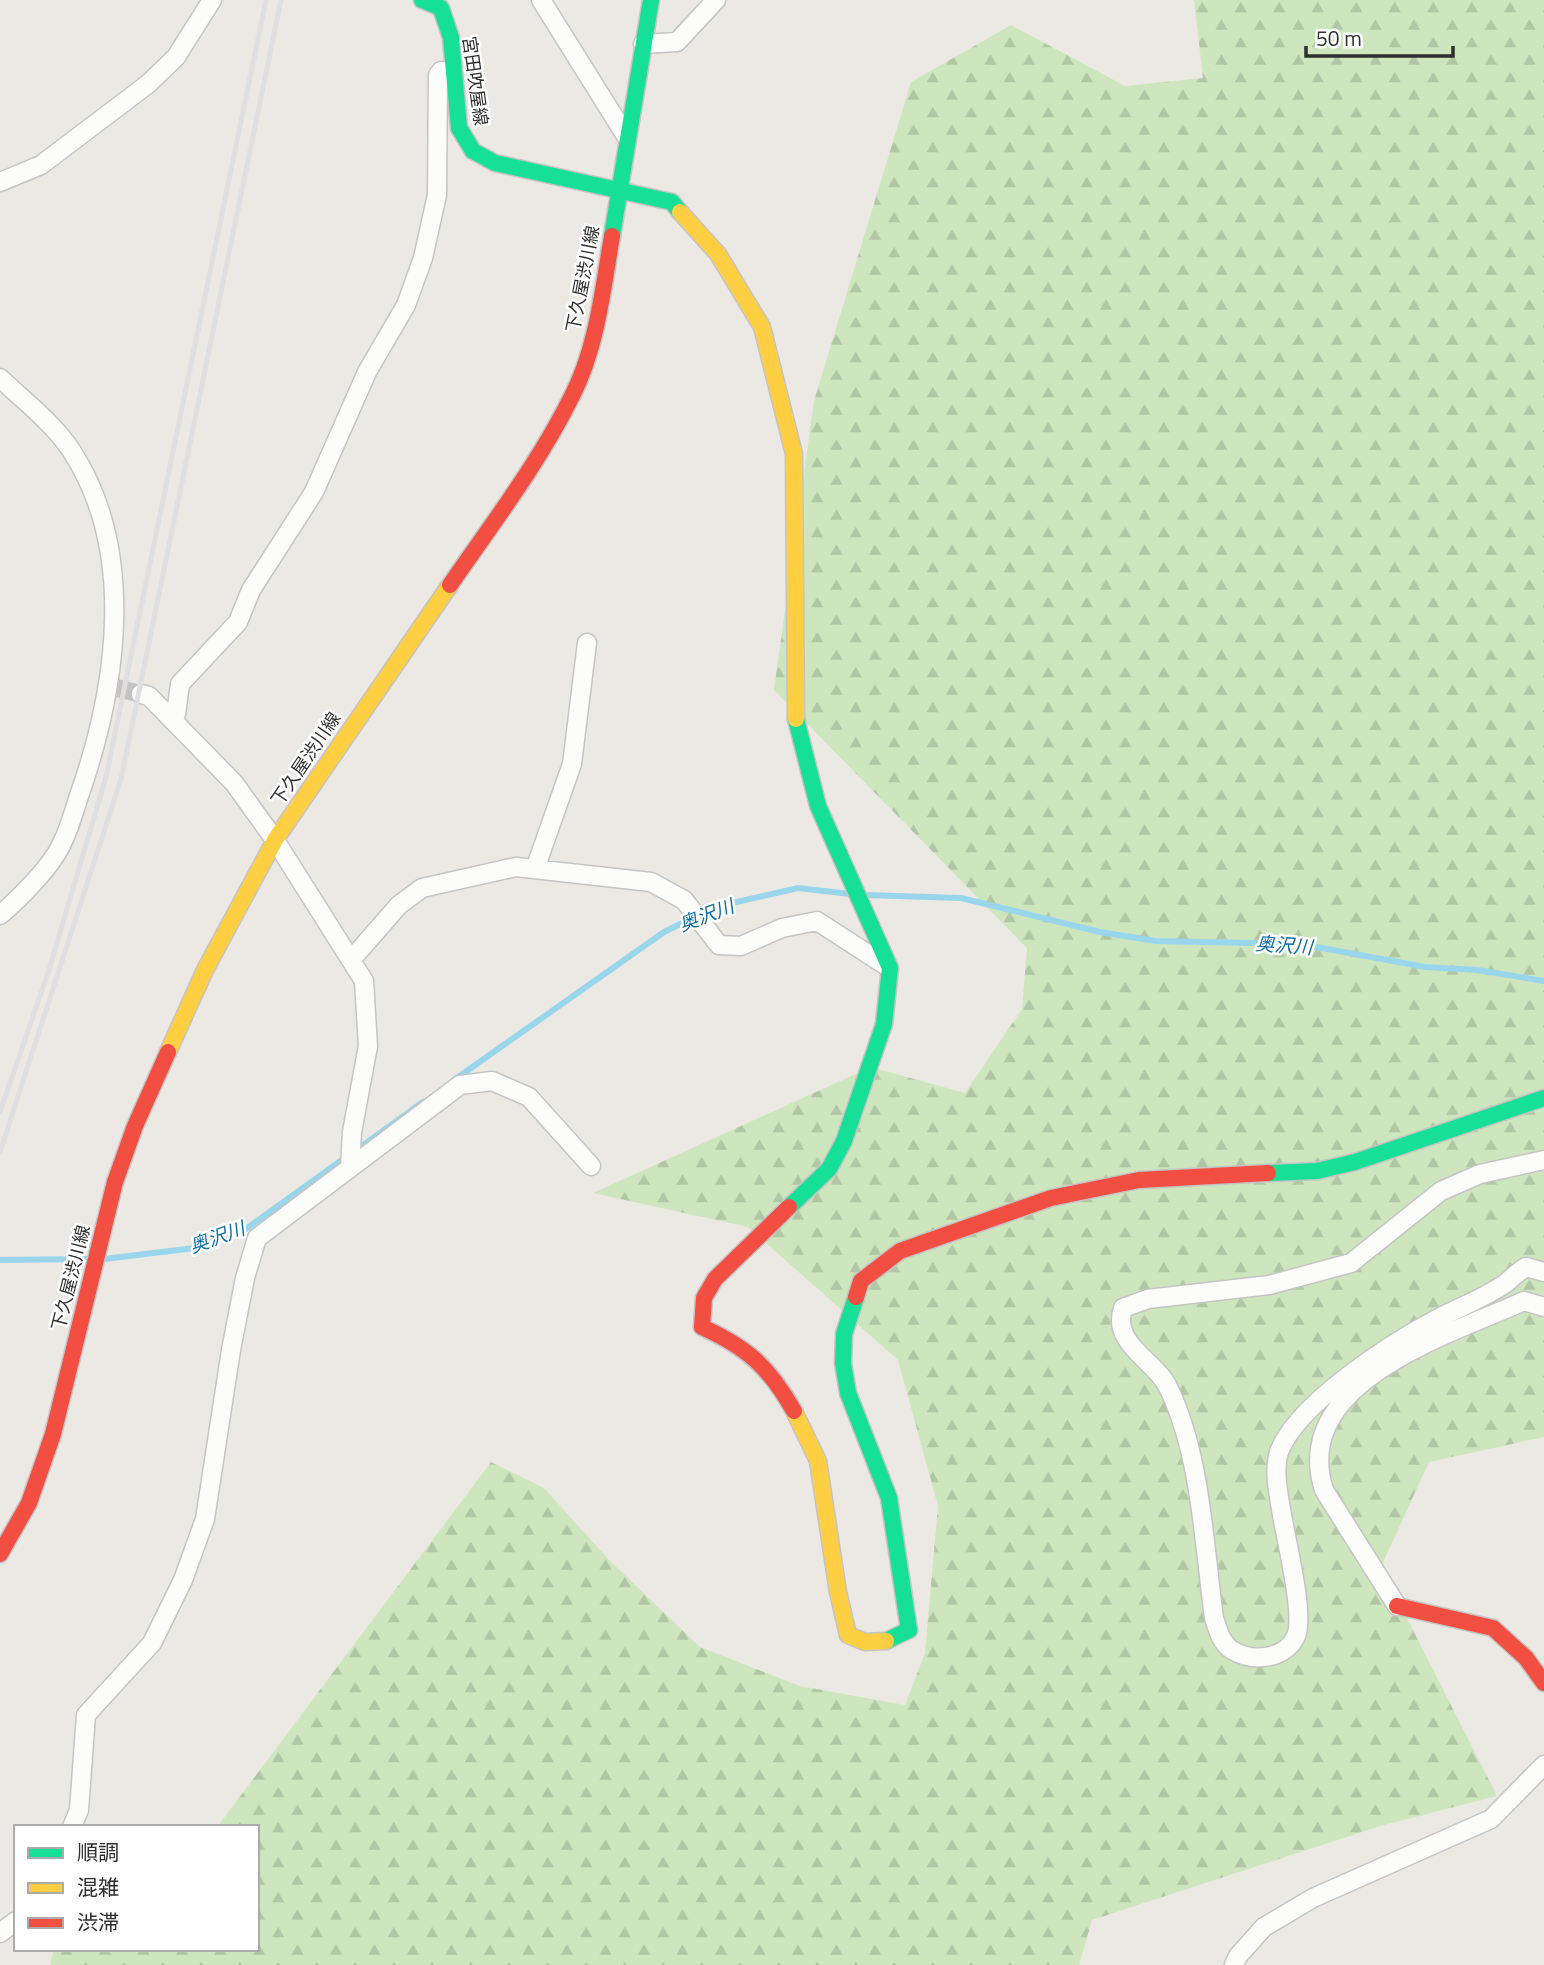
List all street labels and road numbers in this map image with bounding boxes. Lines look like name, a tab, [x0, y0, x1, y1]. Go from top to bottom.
street label: 宮田吹屋線	[456, 34, 495, 127]
street label: 下久屋渋川線	[559, 223, 606, 334]
street label: 下久屋渋川線	[264, 706, 347, 811]
street label: 下久屋渋川線	[44, 1222, 97, 1334]

